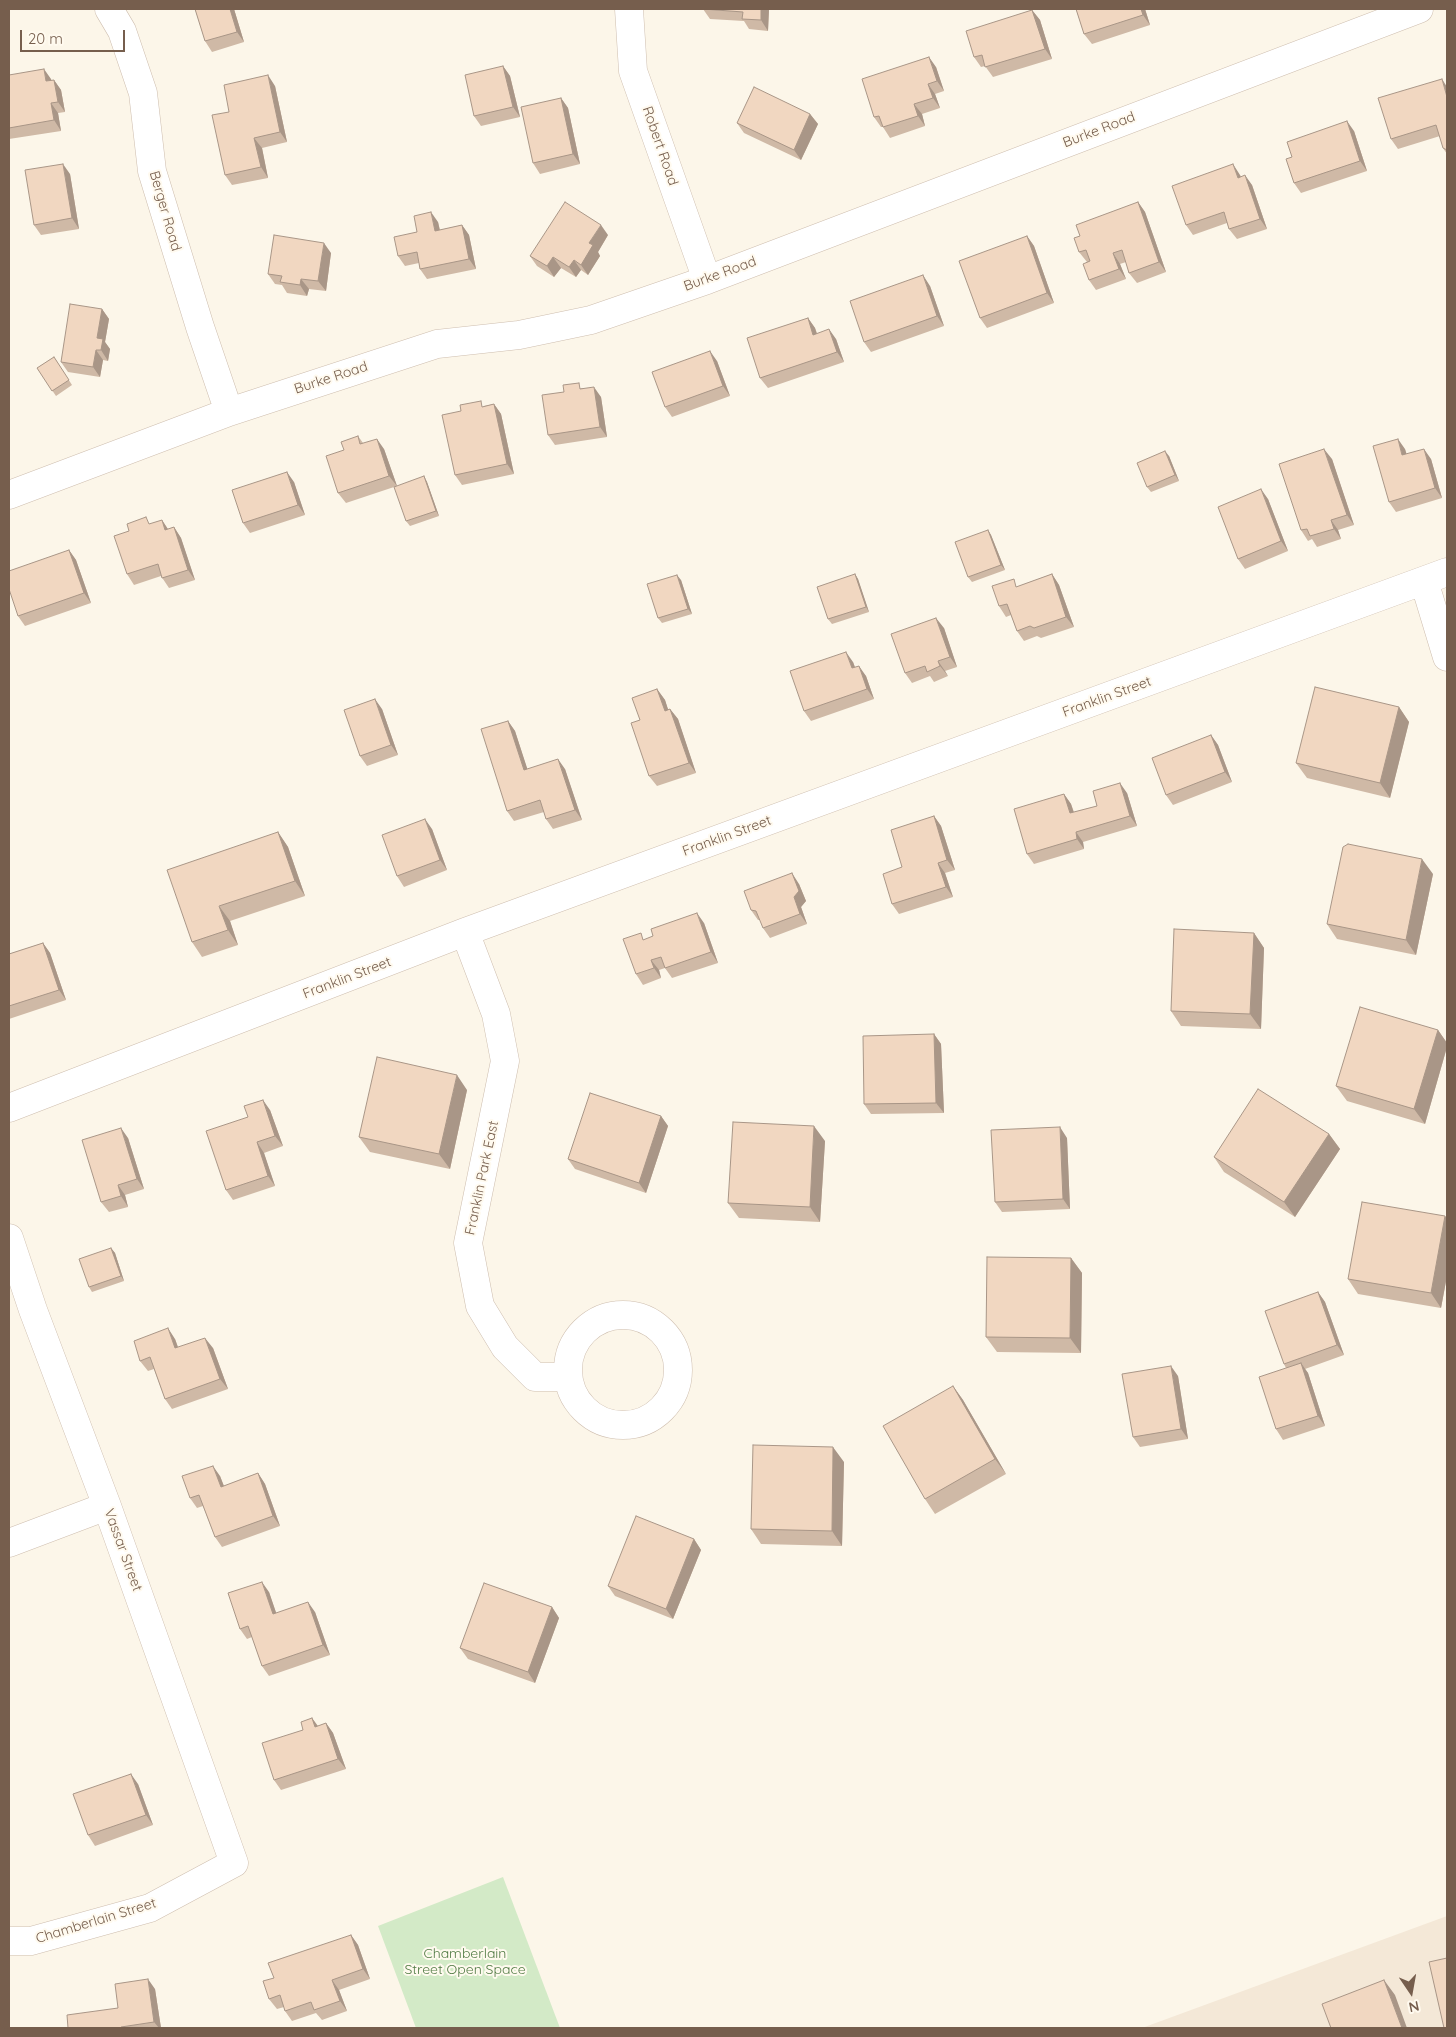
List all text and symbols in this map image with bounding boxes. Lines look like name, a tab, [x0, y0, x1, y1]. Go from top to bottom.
scale bar	[22, 20, 128, 52]
text: 20 m	[28, 29, 63, 48]
street label: Robert Road	[639, 104, 681, 188]
street label: Burke Road	[1060, 109, 1138, 151]
street label: Berger Road	[146, 169, 184, 253]
street label: Burke Road	[681, 253, 759, 295]
street label: Burke Road	[292, 358, 370, 398]
street label: Franklin Street	[1060, 673, 1154, 721]
street label: Franklin Street	[680, 812, 774, 860]
street label: Franklin Street	[300, 953, 394, 1003]
street label: Franklin Park East	[462, 1119, 502, 1237]
street label: Vassar Street	[100, 1506, 146, 1594]
street label: Chamberlain Street	[34, 1895, 158, 1947]
park label: Chamberlain Street Open Space	[404, 1946, 526, 1978]
north arrow	[1386, 1967, 1436, 2017]
text: N	[1407, 1997, 1421, 2017]

